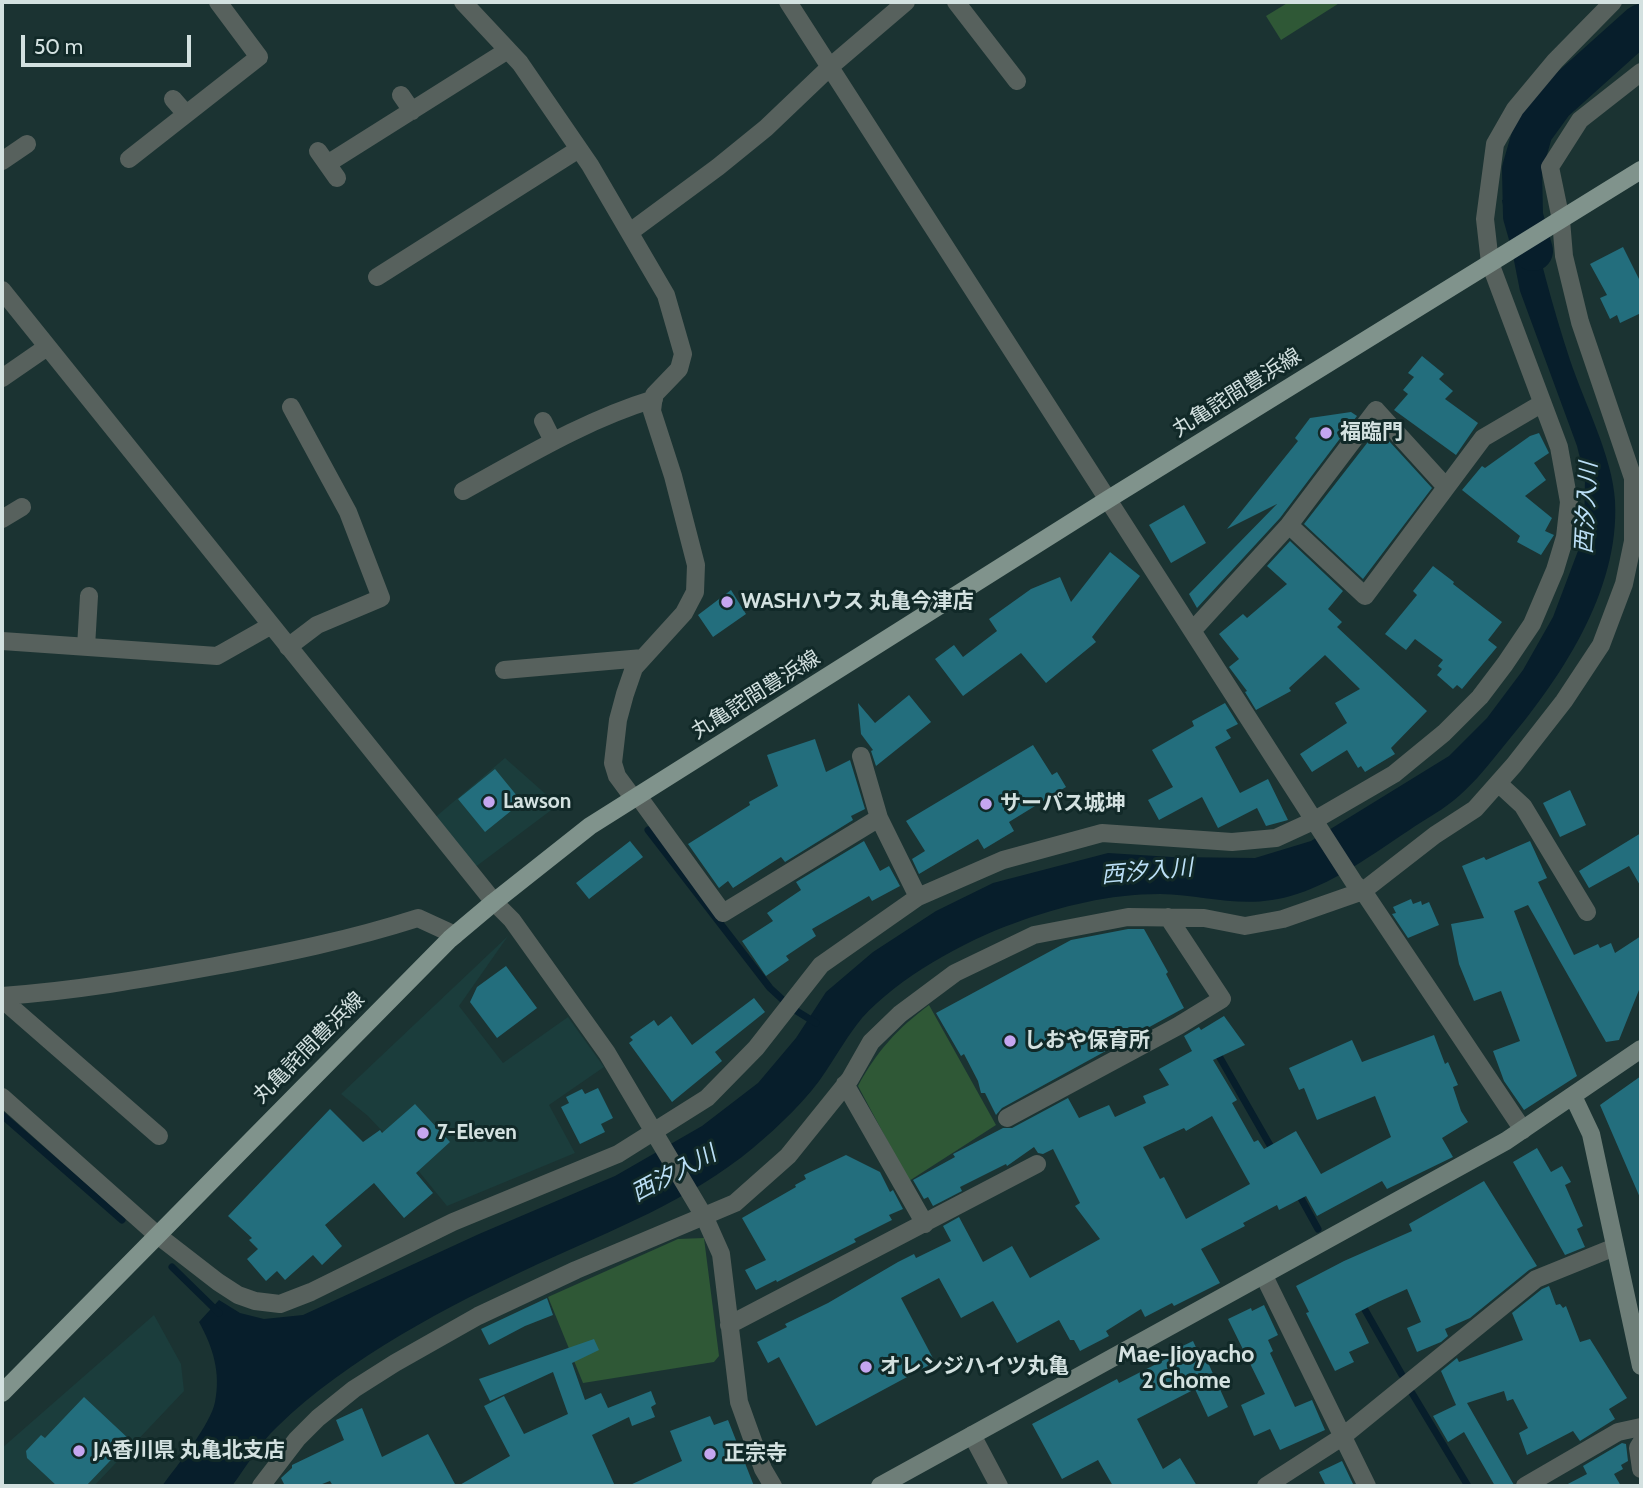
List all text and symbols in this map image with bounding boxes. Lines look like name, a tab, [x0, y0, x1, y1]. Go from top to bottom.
scale bar	[24, 21, 194, 65]
text: 50 m	[34, 34, 83, 59]
street label: 丸亀詫間豊浜線	[1168, 343, 1306, 443]
place label: 福臨門	[1340, 420, 1403, 446]
marker: 福臨門	[1318, 425, 1334, 441]
water label: 西汐入川	[1571, 461, 1603, 555]
place label: WASHハウス 丸亀今津店	[741, 589, 974, 615]
marker: WASHハウス 丸亀今津店	[719, 594, 735, 610]
street label: 丸亀詫間豊浜線	[687, 645, 825, 745]
place label: Lawson	[503, 789, 571, 815]
place label: サーパス城坤	[1000, 791, 1126, 817]
marker: Lawson	[481, 794, 497, 810]
marker: サーパス城坤	[978, 796, 994, 812]
water label: 西汐入川	[1100, 854, 1194, 890]
street label: 丸亀詫間豊浜線	[248, 987, 370, 1109]
place label: しおや保育所	[1024, 1028, 1150, 1054]
marker: しおや保育所	[1002, 1033, 1018, 1049]
place label: 7-Eleven	[437, 1120, 517, 1146]
marker: 7-Eleven	[415, 1125, 431, 1141]
water label: 西汐入川	[627, 1140, 721, 1208]
district label: Mae-Jioyacho 2 Chome	[1118, 1341, 1254, 1395]
place label: オレンジハイツ丸亀	[880, 1354, 1069, 1380]
marker: オレンジハイツ丸亀	[858, 1359, 874, 1375]
place label: JA香川県 丸亀北支店	[93, 1438, 285, 1464]
place label: 正宗寺	[724, 1441, 787, 1467]
marker: JA香川県 丸亀北支店	[71, 1443, 87, 1459]
marker: 正宗寺	[702, 1446, 718, 1462]

